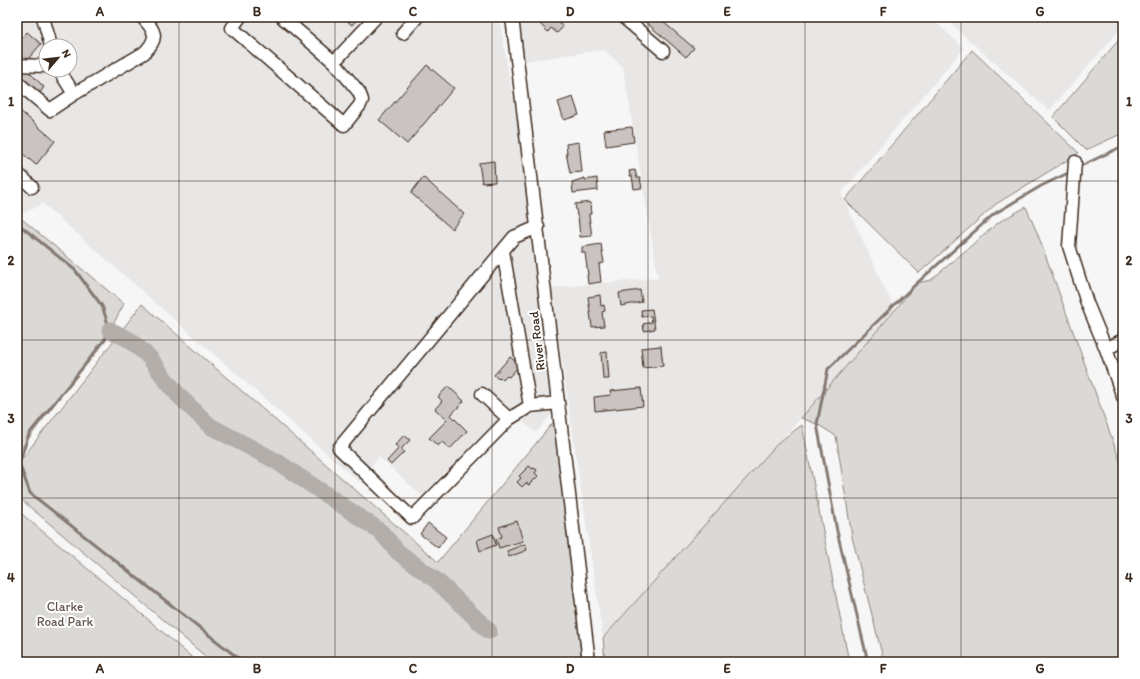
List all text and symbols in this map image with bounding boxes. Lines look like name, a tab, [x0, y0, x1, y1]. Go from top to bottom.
text: A	[95, 4, 105, 19]
text: B	[253, 4, 262, 19]
text: C	[409, 4, 418, 19]
text: D	[566, 4, 575, 19]
text: E	[723, 4, 731, 19]
text: F	[880, 4, 887, 19]
text: G	[1036, 4, 1045, 19]
north arrow	[38, 38, 78, 78]
text: N	[59, 47, 74, 60]
text: 1	[8, 94, 14, 109]
text: 1	[1126, 94, 1132, 109]
text: 2	[8, 253, 15, 268]
text: 2	[1126, 253, 1133, 268]
street label: River Road	[526, 310, 548, 372]
text: 3	[7, 411, 15, 426]
text: 3	[1125, 411, 1133, 426]
text: 4	[7, 570, 15, 585]
text: 4	[1125, 570, 1133, 585]
park label: Clarke Road Park	[37, 599, 94, 629]
text: A	[95, 661, 105, 676]
text: B	[253, 661, 262, 676]
text: C	[409, 661, 418, 676]
text: D	[566, 661, 575, 676]
text: E	[723, 661, 731, 676]
text: F	[880, 661, 887, 676]
text: G	[1036, 661, 1045, 676]

